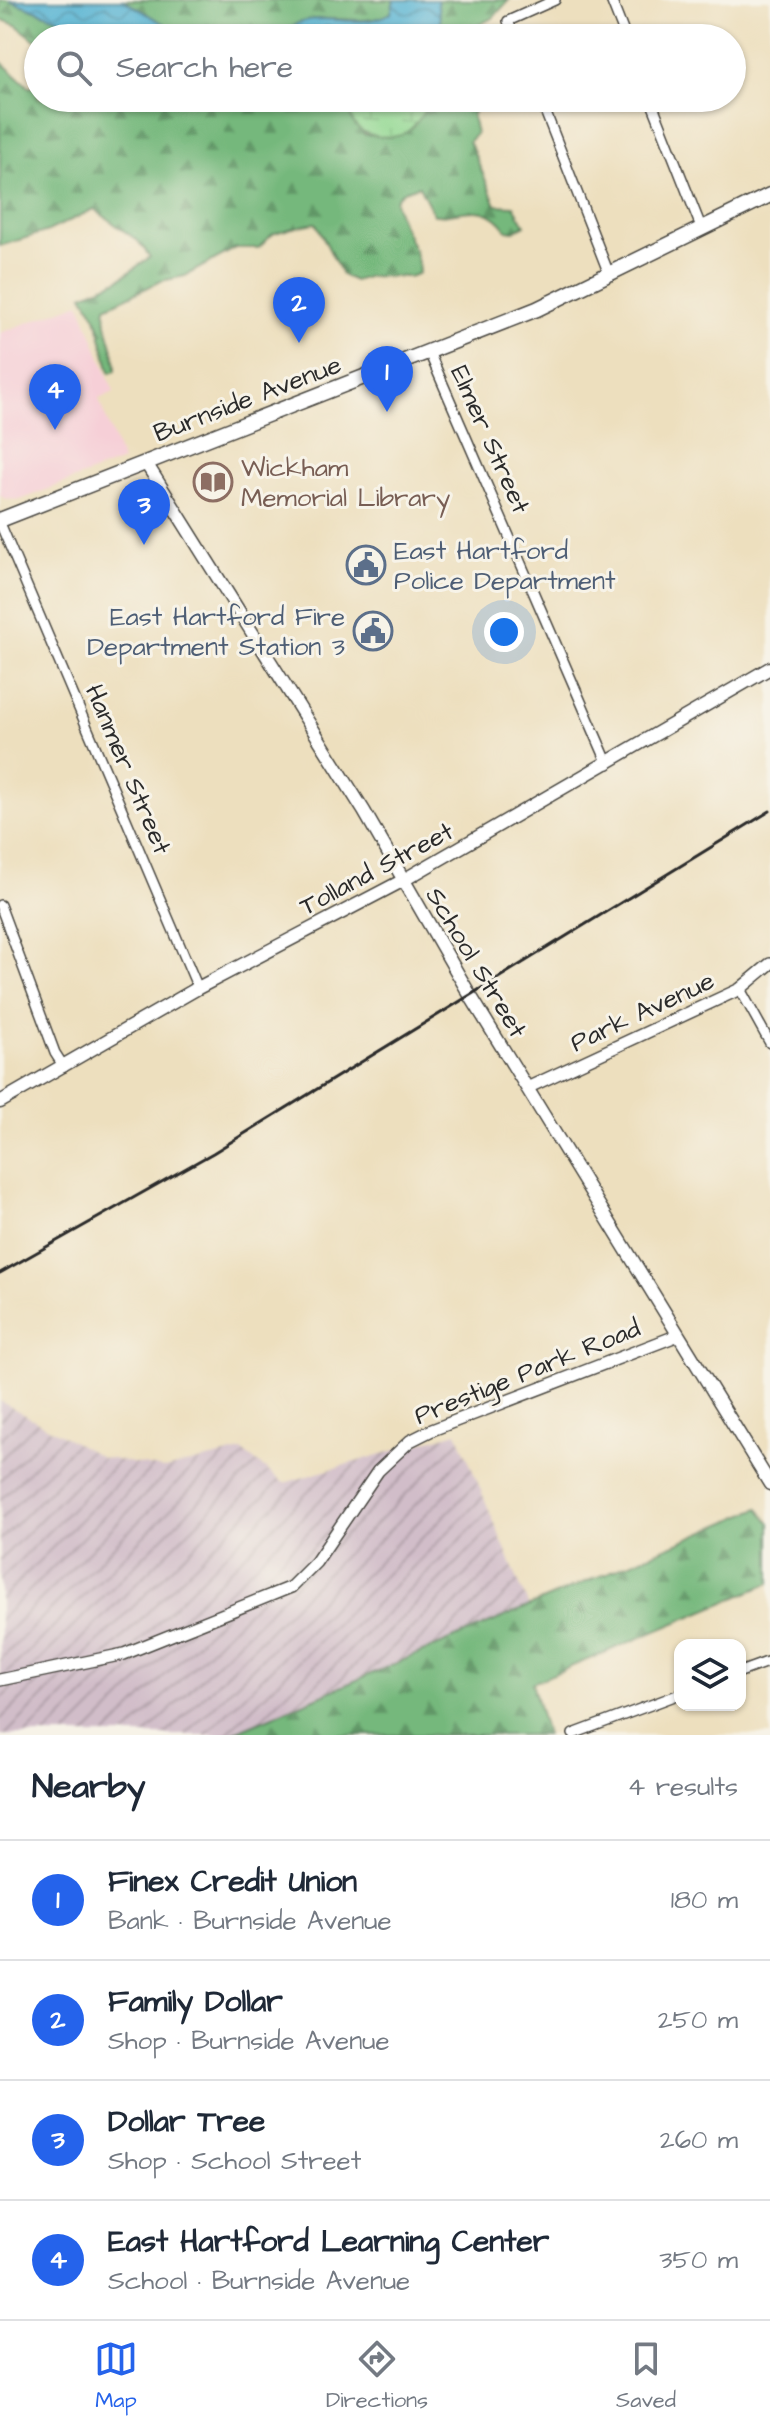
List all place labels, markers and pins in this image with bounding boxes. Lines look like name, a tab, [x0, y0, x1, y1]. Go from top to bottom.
pin: 2	[273, 277, 325, 343]
pin: 1	[361, 346, 413, 412]
pin: 4	[29, 364, 81, 430]
place label: Wickham Memorial Library	[241, 450, 450, 518]
library icon: Wickham Memorial Library	[192, 461, 234, 503]
pin: 3	[118, 479, 170, 545]
place label: East Hartford Police Department	[394, 533, 616, 599]
public building icon: East Hartford Police Department	[345, 544, 387, 586]
place label: East Hartford Fire Department Station 3	[87, 599, 345, 665]
public building icon: East Hartford Fire Department Station 3	[352, 610, 394, 652]

